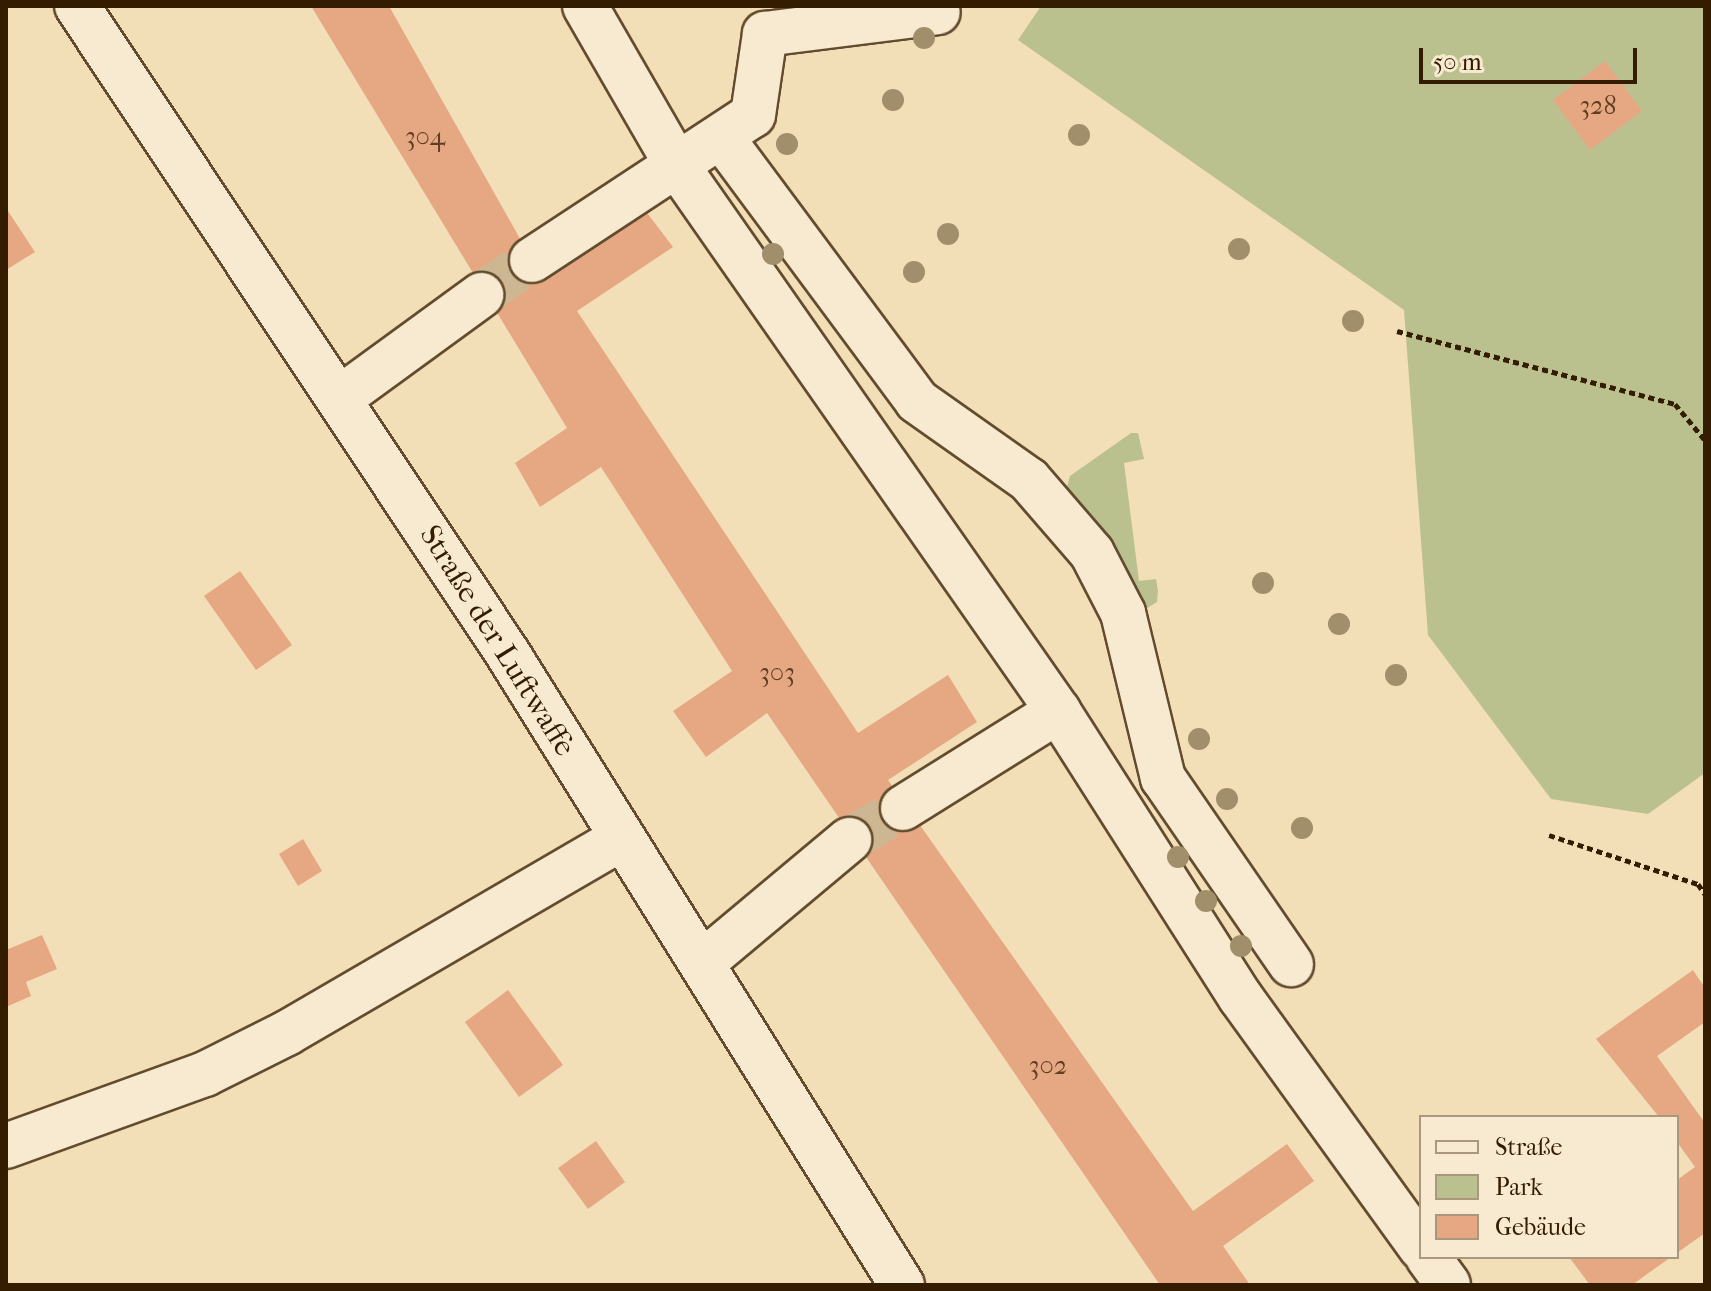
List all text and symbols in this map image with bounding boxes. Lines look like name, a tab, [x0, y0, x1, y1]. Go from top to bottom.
scale bar	[1423, 32, 1641, 82]
text: 50 m	[1433, 48, 1482, 76]
house number: 328	[1579, 90, 1617, 122]
house number: 304	[405, 121, 445, 153]
street label: Straße der Luftwaffe	[412, 519, 582, 763]
house number: 303	[759, 657, 795, 689]
house number: 302	[1029, 1050, 1067, 1082]
legend	[1419, 1115, 1679, 1259]
text: Straße	[1495, 1133, 1562, 1161]
text: Park	[1495, 1173, 1543, 1201]
text: Gebäude	[1495, 1213, 1586, 1241]

